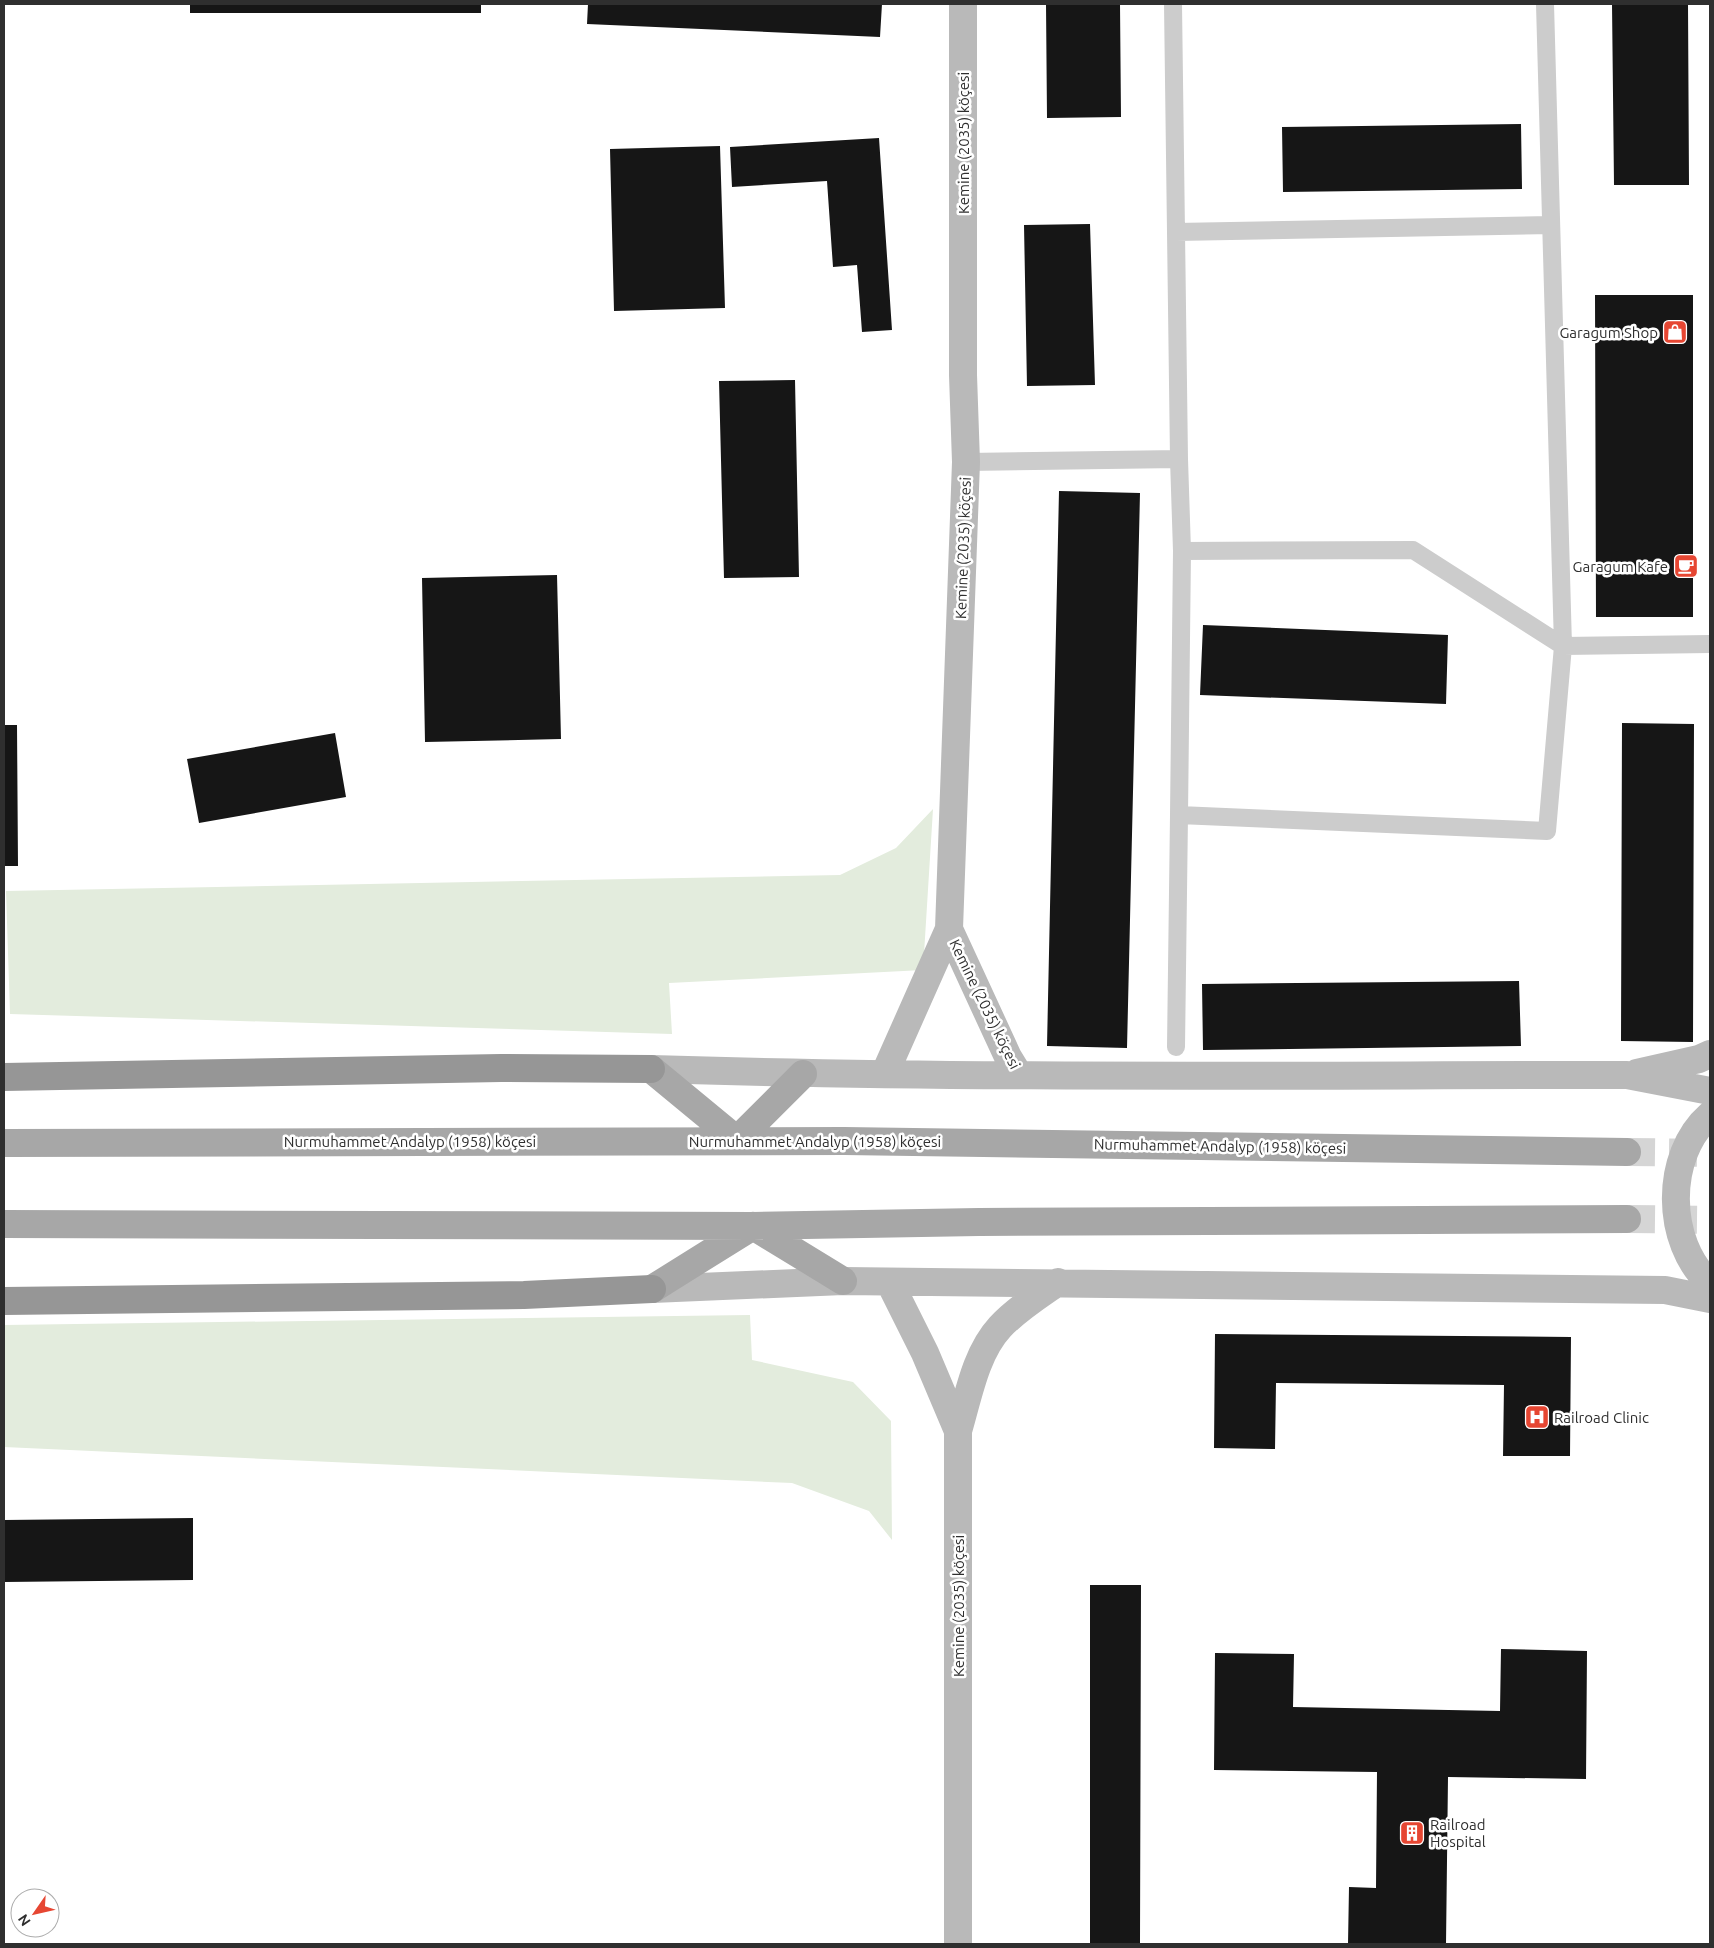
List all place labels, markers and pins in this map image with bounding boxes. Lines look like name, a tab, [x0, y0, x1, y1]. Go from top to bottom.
shop icon: Garagum Shop	[1662, 319, 1688, 345]
place label: Garagum Shop	[1559, 324, 1658, 341]
cafe icon: Garagum Kafe	[1673, 553, 1699, 579]
place label: Garagum Kafe	[1573, 558, 1668, 575]
hospital icon: Railroad Clinic	[1524, 1404, 1550, 1430]
place label: Railroad Clinic	[1554, 1409, 1649, 1426]
place label: Railroad Hospital	[1430, 1816, 1486, 1850]
building icon: Railroad Hospital	[1399, 1820, 1425, 1846]

